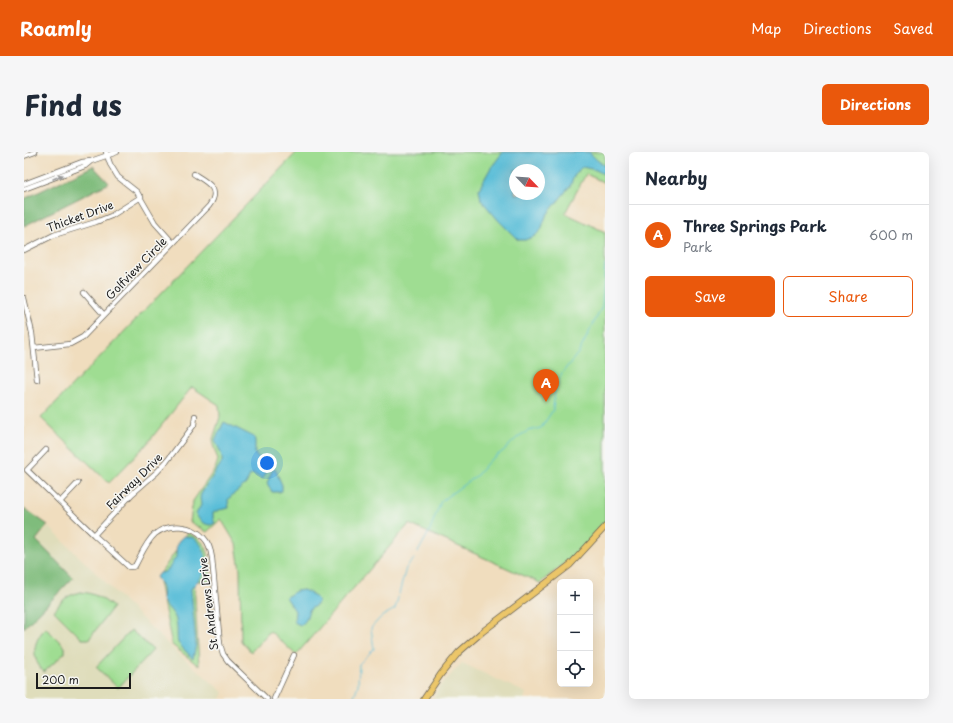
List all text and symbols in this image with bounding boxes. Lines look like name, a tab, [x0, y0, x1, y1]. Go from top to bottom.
text: Roamly	[20, 14, 92, 42]
text: Map	[751, 18, 781, 39]
text: Directions	[803, 18, 871, 39]
text: Saved	[893, 18, 933, 39]
text: Find us	[24, 83, 122, 126]
button: Directions	[822, 84, 929, 125]
north arrow	[509, 164, 545, 200]
text: Nearby	[645, 165, 707, 191]
one-way arrow	[53, 173, 65, 179]
street label: Thicket Drive	[44, 196, 116, 236]
text: Three Springs Park	[683, 214, 827, 237]
text: A	[653, 225, 663, 244]
text: 600 m	[869, 225, 913, 244]
street label: Golfview Circle	[102, 233, 170, 303]
text: Park	[683, 237, 712, 256]
button: Save	[645, 276, 775, 317]
button: Share	[783, 276, 913, 317]
pin: A	[533, 369, 559, 402]
street label: Fairway Drive	[102, 449, 166, 513]
your location	[257, 453, 277, 473]
street label: St Andrews Drive	[194, 557, 222, 651]
map controls	[557, 579, 593, 687]
button: +	[557, 579, 593, 615]
button: −	[557, 615, 593, 651]
button: locate	[557, 651, 593, 687]
scale bar	[36, 671, 131, 690]
text: 200 m	[42, 671, 79, 688]

